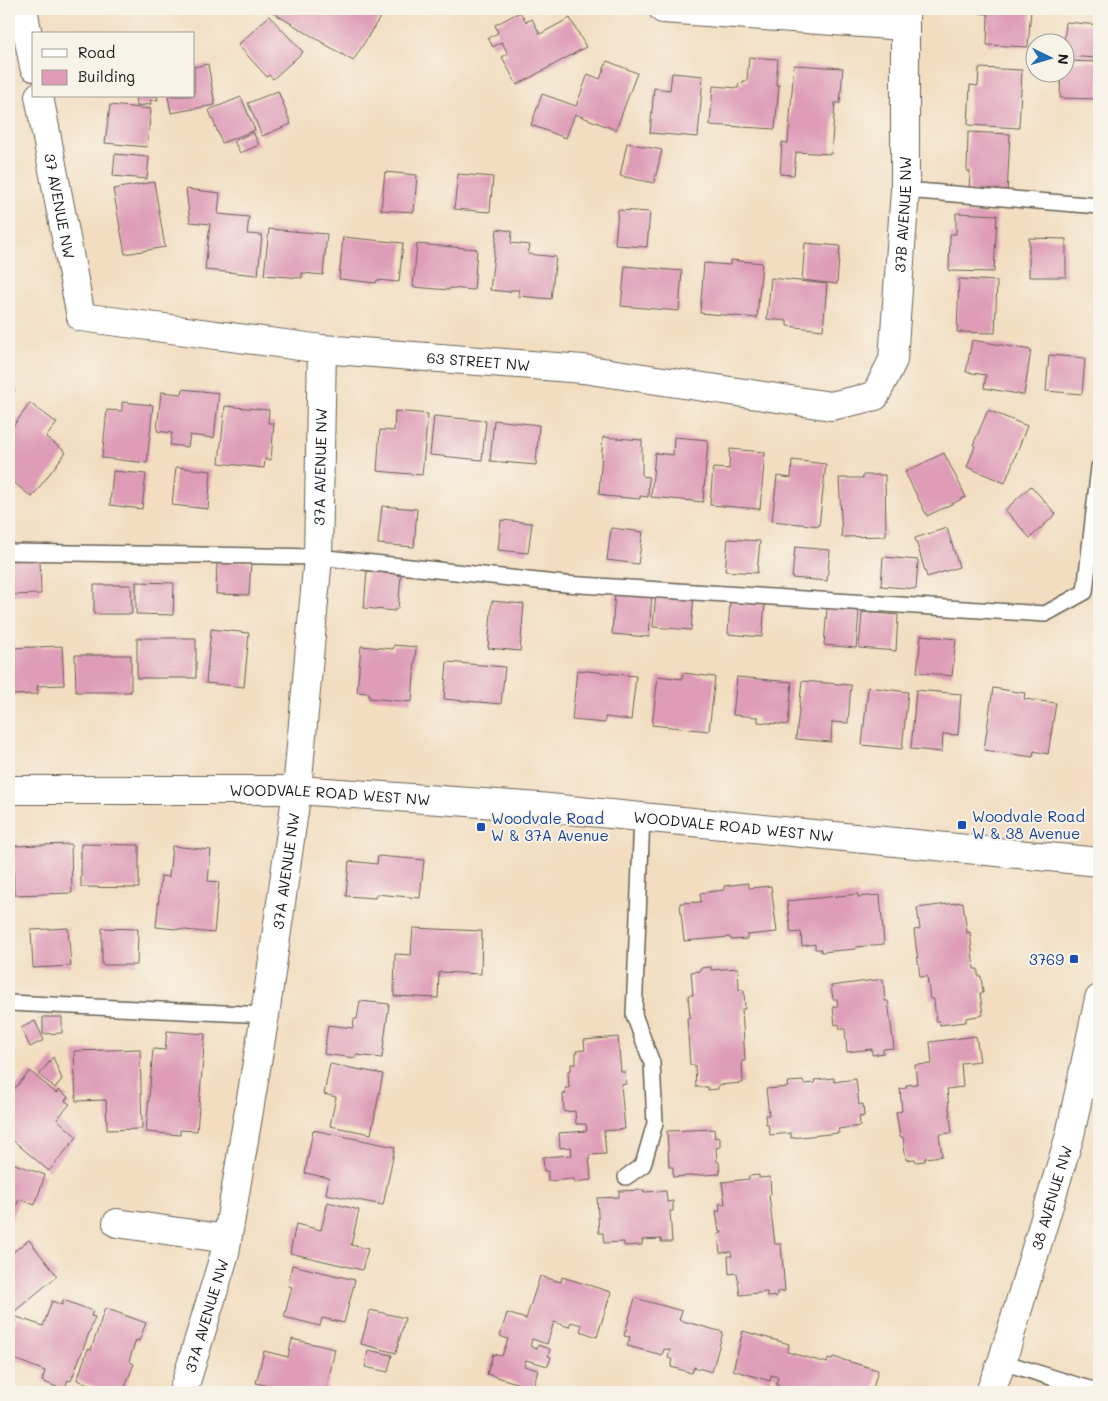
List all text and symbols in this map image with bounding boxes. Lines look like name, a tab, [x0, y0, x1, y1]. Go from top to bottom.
legend	[32, 32, 195, 98]
north arrow	[1026, 32, 1076, 82]
text: Road	[78, 42, 115, 62]
text: N	[1054, 53, 1073, 65]
text: Building	[78, 66, 135, 86]
street label: 37 AVENUE NW	[40, 152, 80, 261]
street label: 37B AVENUE NW	[889, 156, 915, 273]
street label: 63 STREET NW	[426, 347, 531, 375]
street label: 37A AVENUE NW	[309, 408, 331, 526]
street label: WOODVALE ROAD WEST NW	[229, 780, 431, 809]
street label: WOODVALE ROAD WEST NW	[632, 806, 834, 846]
place label: Woodvale Road W & 38 Avenue	[972, 806, 1085, 843]
place label: Woodvale Road W & 37A Avenue	[491, 808, 609, 845]
street label: 37A AVENUE NW	[267, 811, 304, 931]
marker: Woodvale Road W & 38 Avenue	[956, 819, 968, 831]
marker: Woodvale Road W & 37A Avenue	[475, 821, 487, 833]
place label: 3769	[1029, 949, 1064, 969]
marker: 3769	[1068, 953, 1080, 965]
street label: 38 AVENUE NW	[1026, 1143, 1076, 1252]
street label: 37A AVENUE NW	[180, 1256, 233, 1375]

